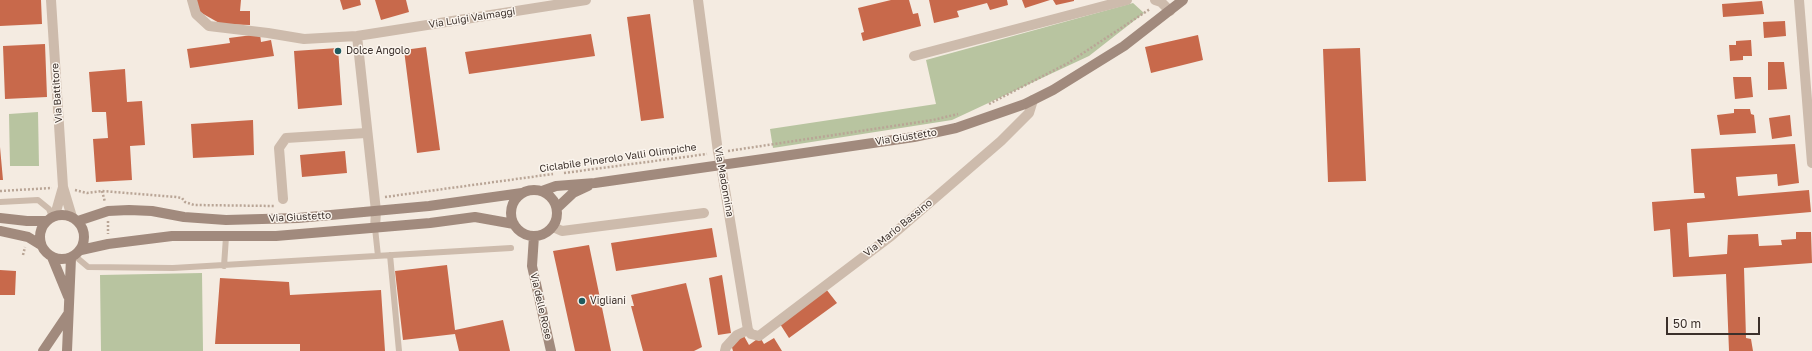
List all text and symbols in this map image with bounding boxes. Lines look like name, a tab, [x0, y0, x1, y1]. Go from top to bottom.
street label: Via Luigi Valmaggi	[428, 5, 516, 31]
place label: Dolce Angolo	[346, 45, 410, 57]
marker: Dolce Angolo	[333, 46, 343, 56]
street label: Via Battitore	[49, 63, 65, 123]
street label: Via Giustetto	[874, 126, 938, 148]
street label: Ciclabile Pinerolo Valli Olimpiche	[539, 141, 697, 175]
street label: Via Madonnina	[712, 146, 736, 218]
street label: Via Mario Bassino	[861, 197, 935, 259]
street label: Via Giustetto	[269, 209, 331, 225]
street label: Via delle Rose	[528, 272, 554, 340]
place label: Vigliani	[590, 295, 626, 307]
marker: Vigliani	[577, 296, 587, 306]
scale bar	[1668, 309, 1762, 335]
text: 50 m	[1673, 316, 1701, 331]

